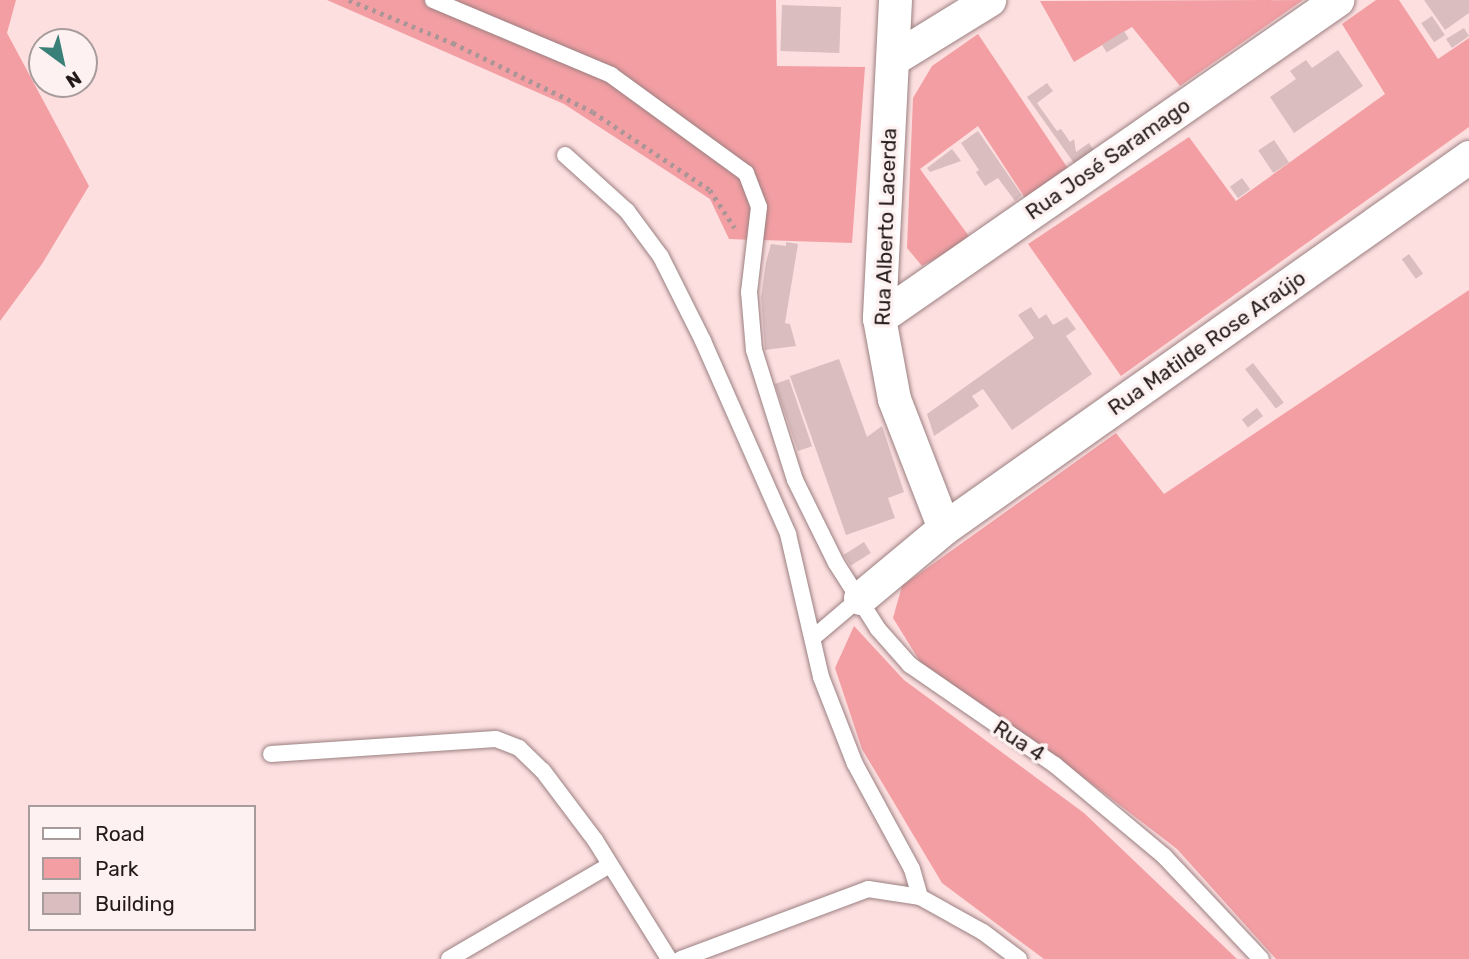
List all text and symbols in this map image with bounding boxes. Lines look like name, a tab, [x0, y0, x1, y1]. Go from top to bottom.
north arrow	[28, 28, 98, 98]
text: N	[62, 66, 86, 93]
street label: Rua José Saramago	[1021, 93, 1195, 225]
street label: Rua Alberto Lacerda	[870, 127, 902, 327]
street label: Rua Matilde Rose Araújo	[1103, 265, 1311, 421]
street label: Rua 4	[989, 715, 1049, 767]
legend	[28, 805, 256, 931]
text: Road	[95, 821, 145, 846]
text: Park	[95, 856, 139, 881]
text: Building	[95, 891, 175, 916]

